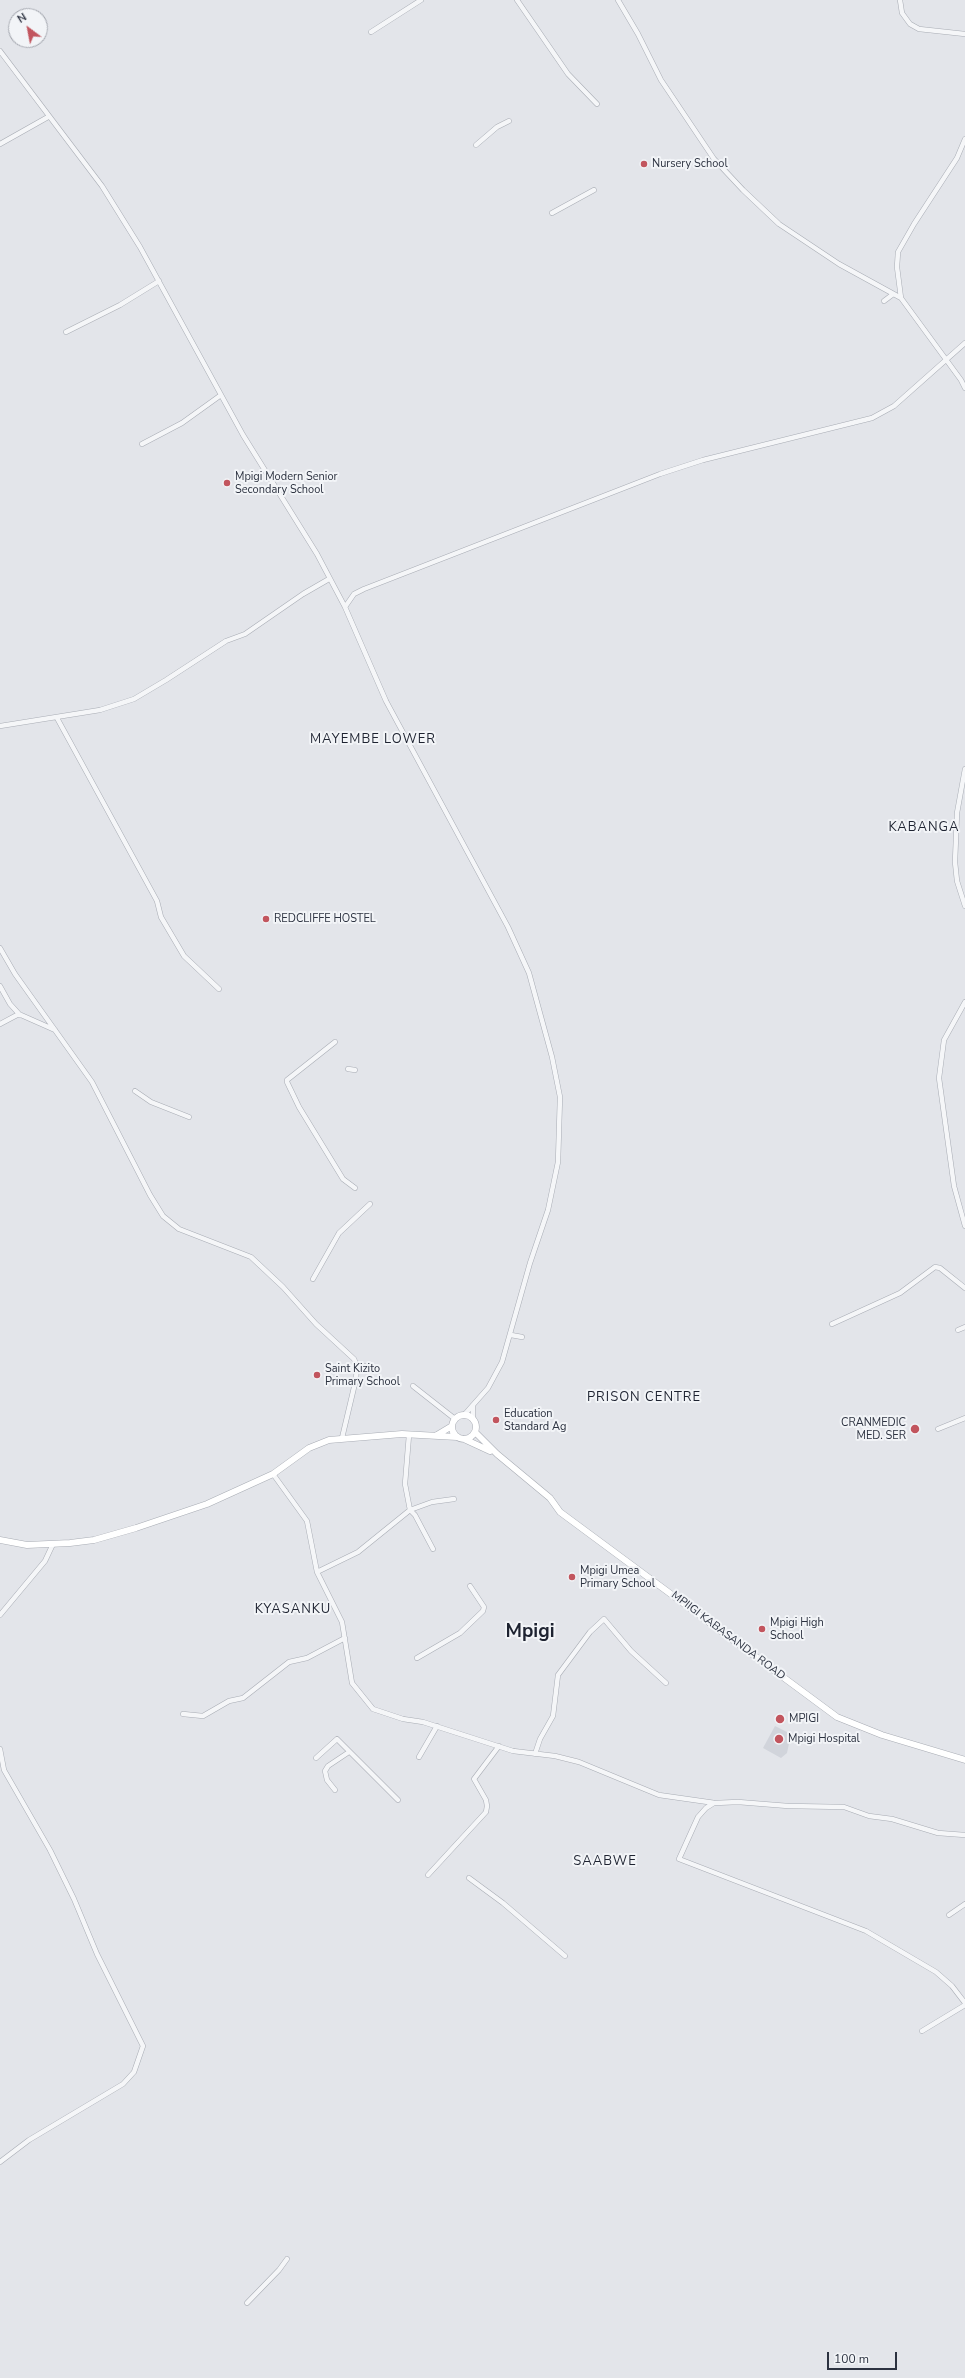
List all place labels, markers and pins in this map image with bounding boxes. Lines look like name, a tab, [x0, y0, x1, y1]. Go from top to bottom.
place label: Nursery School	[652, 157, 728, 171]
marker: Nursery School	[639, 159, 649, 169]
place label: Mpigi Modern Senior Secondary School	[235, 470, 337, 496]
marker: Mpigi Modern Senior Secondary School	[222, 478, 232, 488]
place label: REDCLIFFE HOSTEL	[274, 912, 376, 926]
marker: REDCLIFFE HOSTEL	[261, 914, 271, 924]
place label: Saint Kizito Primary School	[325, 1362, 400, 1388]
marker: Saint Kizito Primary School	[312, 1370, 322, 1380]
place label: Education Standard Ag	[504, 1407, 566, 1433]
marker: Education Standard Ag	[491, 1415, 501, 1425]
place label: CRANMEDIC MED. SER	[841, 1416, 906, 1442]
marker: CRANMEDIC MED. SER	[909, 1423, 921, 1435]
place label: Mpigi Umea Primary School	[580, 1564, 655, 1590]
marker: Mpigi Umea Primary School	[567, 1572, 577, 1582]
place label: Mpigi High School	[770, 1616, 824, 1642]
marker: Mpigi High School	[757, 1624, 767, 1634]
place label: MPIGI	[789, 1712, 819, 1726]
marker: MPIGI	[774, 1713, 786, 1725]
place label: Mpigi Hospital	[788, 1732, 860, 1746]
marker: Mpigi Hospital	[773, 1733, 785, 1745]

